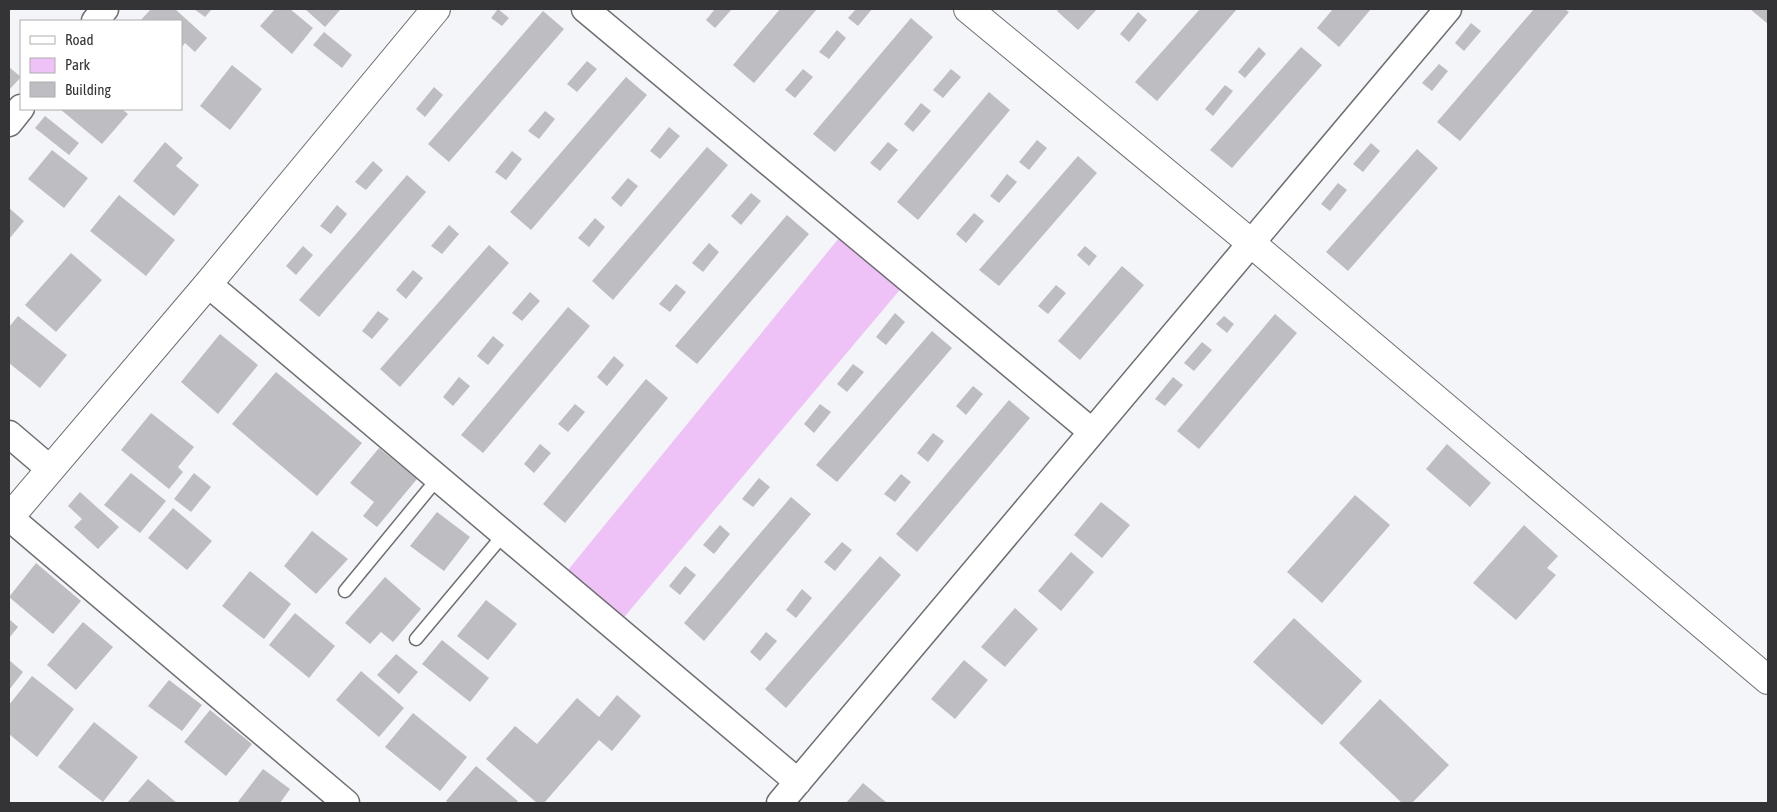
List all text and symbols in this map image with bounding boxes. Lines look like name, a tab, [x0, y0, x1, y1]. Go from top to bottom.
legend	[20, 20, 182, 110]
text: Road	[65, 31, 94, 48]
text: Park	[65, 56, 90, 73]
text: Building	[65, 81, 111, 98]

